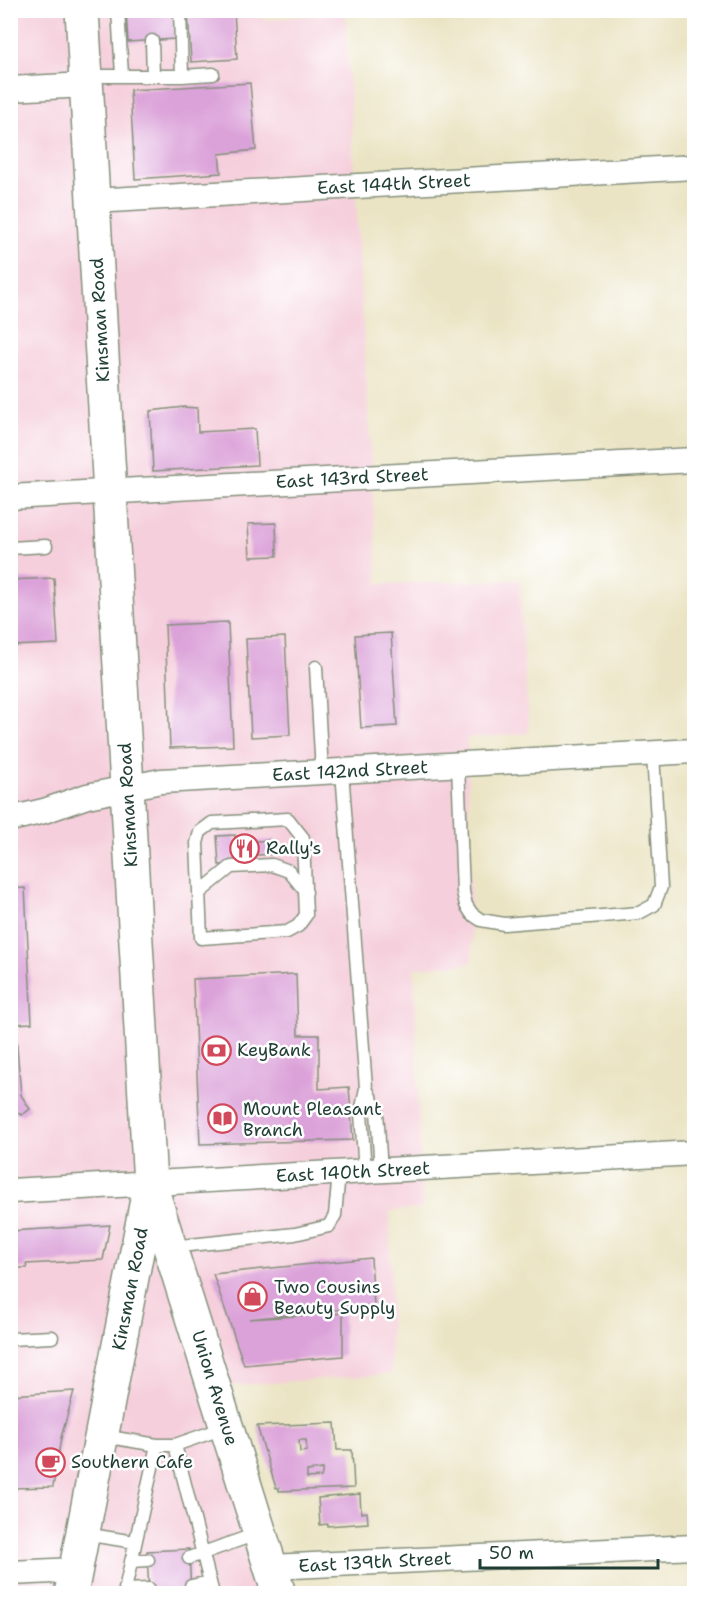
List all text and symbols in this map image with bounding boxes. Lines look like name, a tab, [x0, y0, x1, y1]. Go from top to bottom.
street label: East 144th Street	[317, 168, 472, 200]
street label: Kinsman Road	[85, 257, 115, 383]
street label: East 143rd Street	[275, 462, 429, 494]
street label: Kinsman Road	[113, 742, 143, 868]
street label: East 142nd Street	[271, 755, 429, 787]
restaurant icon: Rally's	[229, 832, 261, 864]
place label: Rally's	[266, 836, 322, 860]
bank icon: KeyBank	[200, 1034, 232, 1066]
place label: KeyBank	[237, 1038, 311, 1062]
place label: Mount Pleasant Branch	[243, 1097, 382, 1142]
library icon: Mount Pleasant Branch	[206, 1103, 238, 1135]
street label: East 140th Street	[275, 1156, 431, 1188]
street label: Kinsman Road	[106, 1225, 154, 1353]
place label: Two Cousins Beauty Supply	[274, 1275, 395, 1320]
shop icon: Two Cousins Beauty Supply	[237, 1281, 269, 1313]
street label: Union Avenue	[186, 1328, 244, 1448]
cafe icon: Southern Cafe	[34, 1446, 66, 1478]
place label: Southern Cafe	[71, 1450, 193, 1474]
scale bar	[480, 1532, 658, 1570]
text: 50 m	[489, 1541, 534, 1565]
street label: East 139th Street	[298, 1546, 452, 1578]

